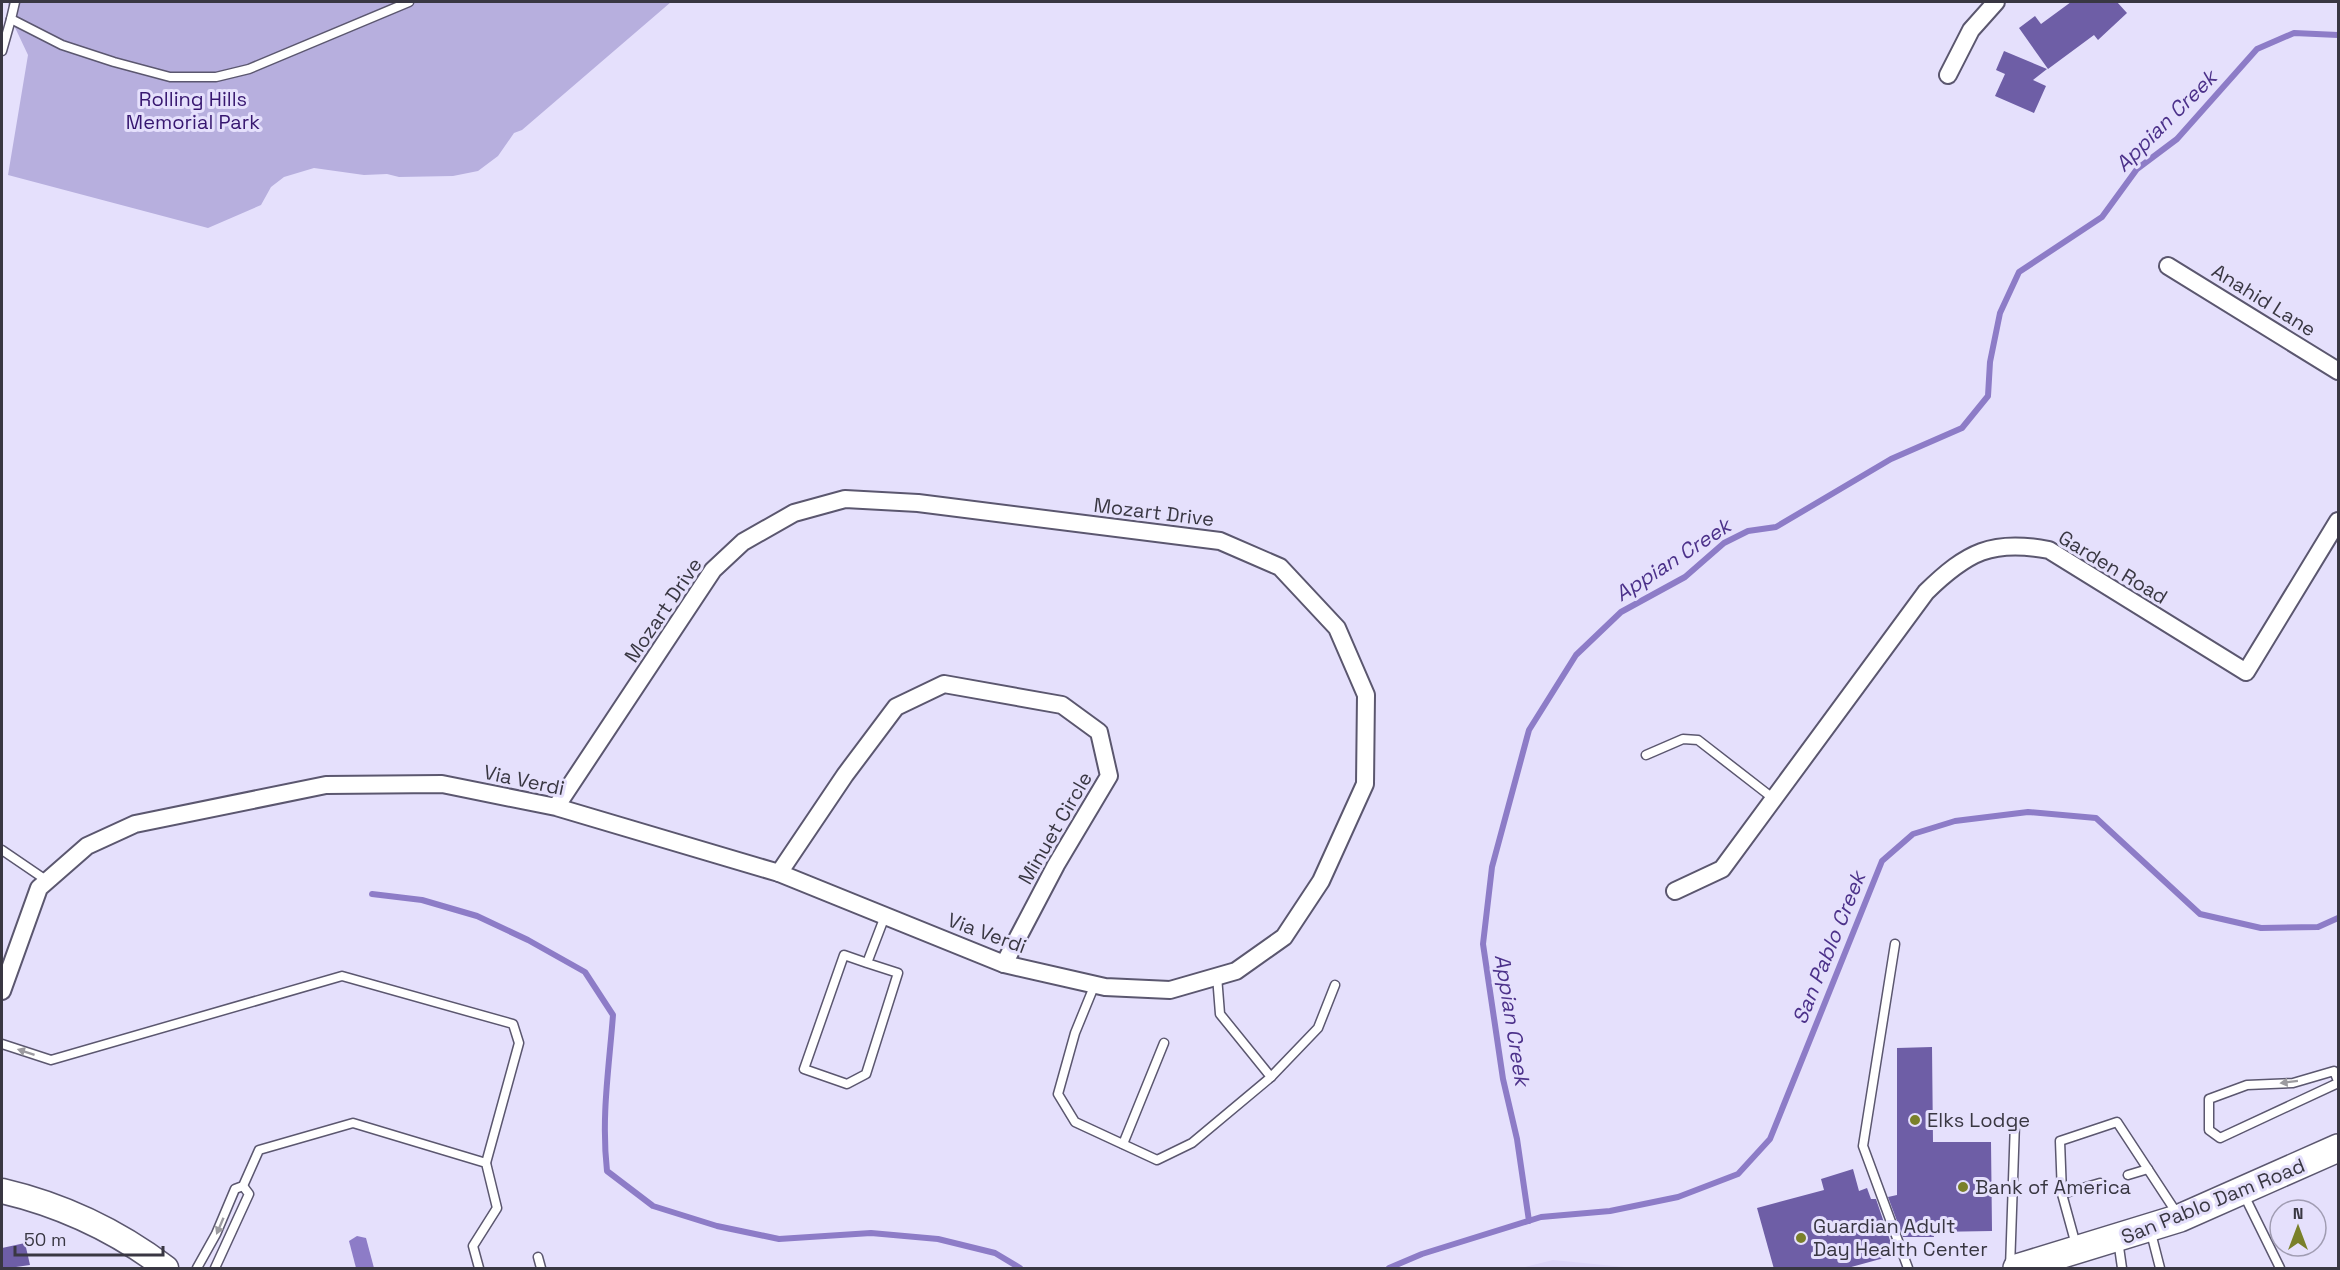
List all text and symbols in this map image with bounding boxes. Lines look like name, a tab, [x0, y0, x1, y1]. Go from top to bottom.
water label: Appian Creek	[2109, 62, 2224, 177]
park label: Rolling Hills Memorial Park	[126, 86, 260, 135]
street label: Anahid Lane	[2207, 258, 2321, 342]
street label: Mozart Drive	[1092, 492, 1216, 532]
water label: Appian Creek	[1610, 511, 1738, 607]
street label: Garden Road	[2054, 524, 2172, 610]
street label: Mozart Drive	[618, 553, 708, 667]
street label: Via Verdi	[481, 759, 567, 801]
street label: Minuet Circle	[1012, 767, 1098, 889]
water label: San Pablo Creek	[1786, 865, 1872, 1028]
street label: Via Verdi	[944, 907, 1030, 959]
water label: Appian Creek	[1489, 952, 1537, 1090]
one-way arrow	[17, 1047, 35, 1056]
one-way arrow	[2279, 1078, 2298, 1087]
place label: Elks Lodge	[1927, 1107, 2030, 1133]
marker: Elks Lodge	[1908, 1113, 1922, 1127]
street label: San Pablo Dam Road	[2117, 1152, 2309, 1250]
place label: Bank of America	[1975, 1174, 2131, 1200]
marker: Bank of America	[1956, 1180, 1970, 1194]
north arrow	[2268, 1198, 2328, 1258]
text: N	[2293, 1203, 2303, 1224]
place label: Guardian Adult Day Health Center	[1813, 1213, 1988, 1262]
one-way arrow	[214, 1217, 224, 1235]
scale bar	[15, 1219, 164, 1257]
text: 50 m	[24, 1228, 66, 1251]
marker: Guardian Adult Day Health Center	[1794, 1231, 1808, 1245]

